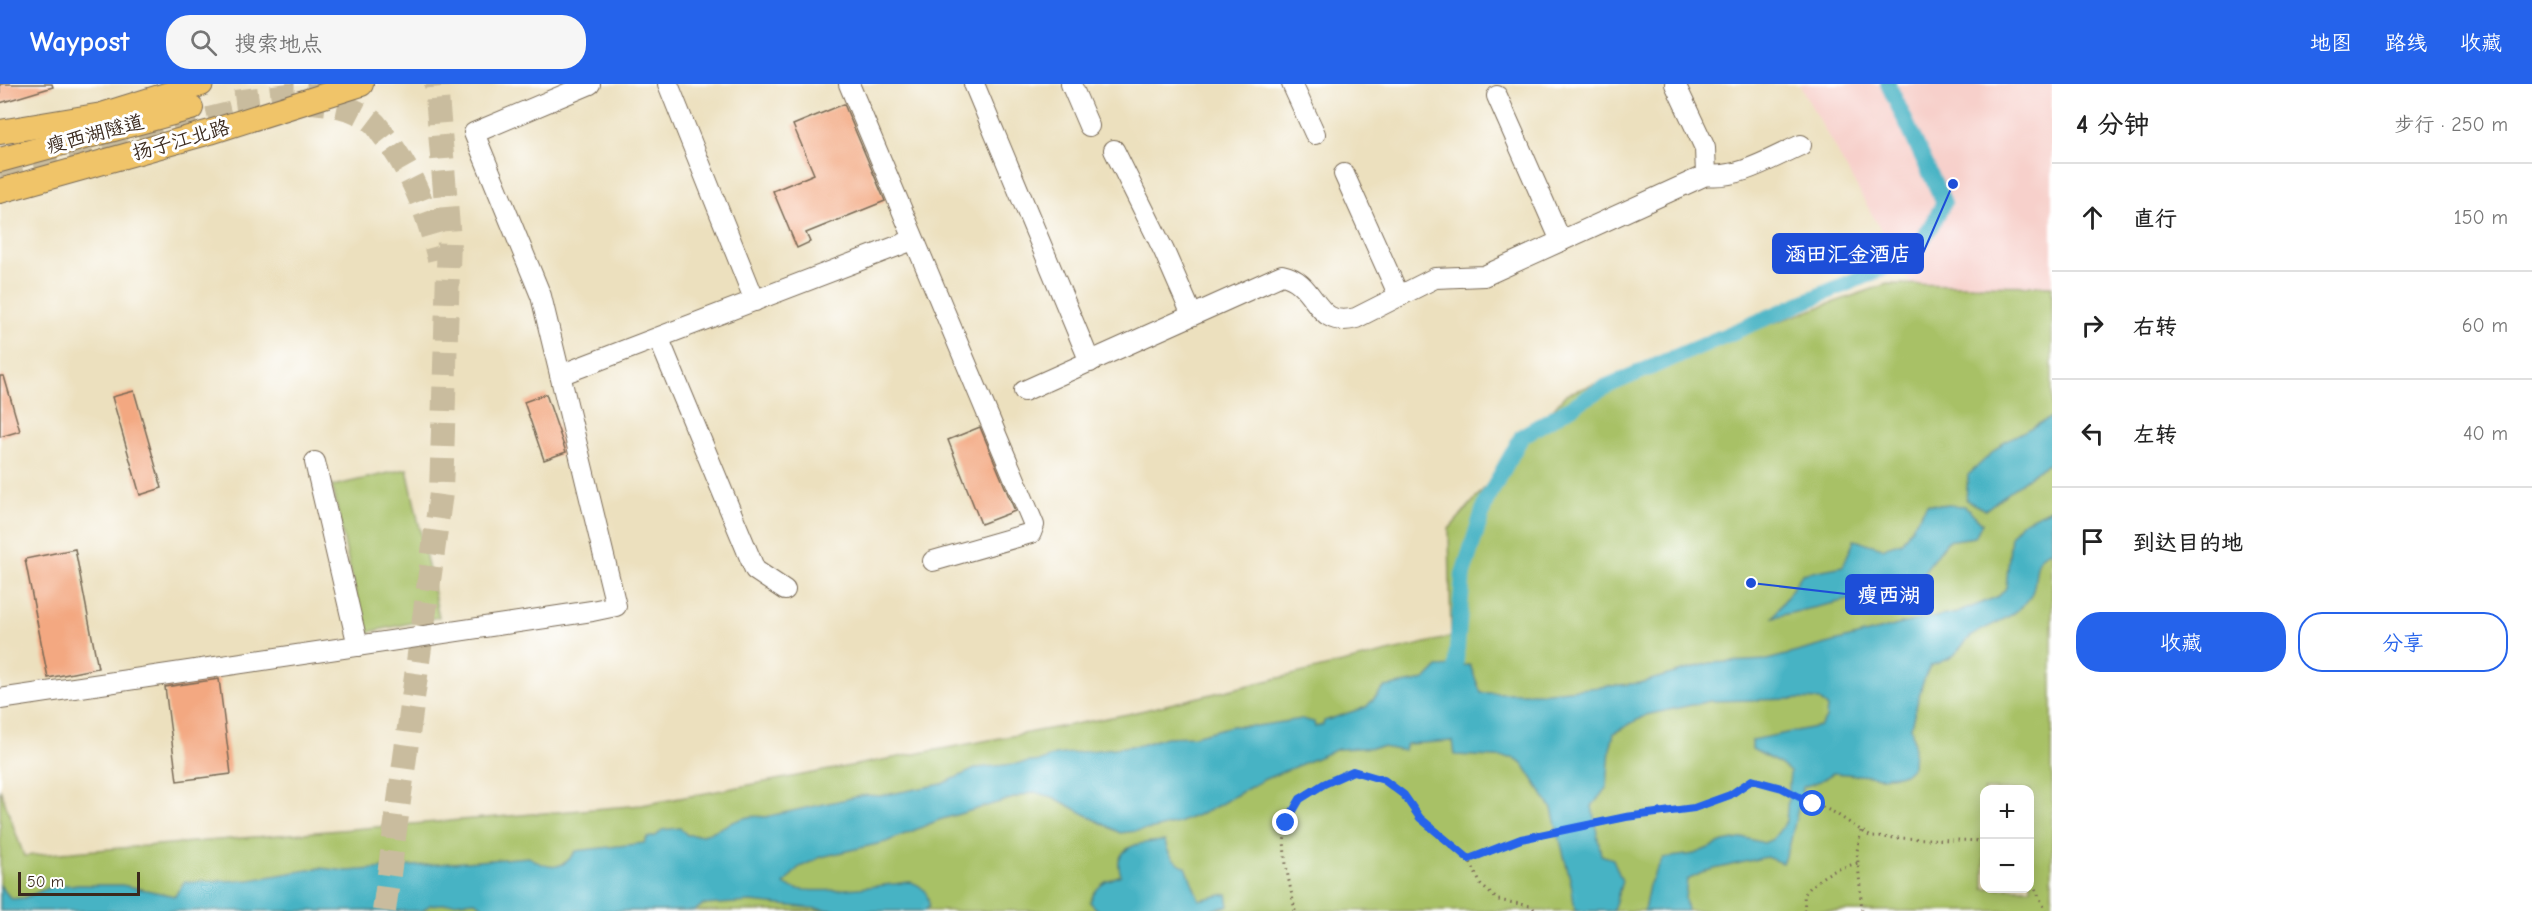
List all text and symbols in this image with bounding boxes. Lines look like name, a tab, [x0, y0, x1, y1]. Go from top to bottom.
search box	[166, 15, 586, 69]
text: Waypost	[30, 26, 130, 58]
icon: search	[187, 26, 220, 59]
text: 搜索地点	[235, 31, 323, 57]
text: 地图	[2310, 31, 2352, 55]
text: 路线	[2385, 31, 2427, 55]
text: 收藏	[2460, 31, 2502, 55]
street label: 瘦西湖隧道	[44, 110, 146, 158]
text: 4 分钟	[2076, 110, 2149, 140]
text: 步行 · 250 m	[2394, 113, 2508, 136]
street label: 扬子江北路	[130, 115, 233, 165]
icon: ahead	[2076, 201, 2109, 234]
text: 直行	[2133, 206, 2177, 232]
text: 150 m	[2454, 206, 2508, 229]
callout: 涵田汇金酒店	[1773, 234, 1923, 273]
text: 涵田汇金酒店	[1785, 242, 1911, 266]
icon: right	[2076, 309, 2109, 342]
text: 右转	[2133, 314, 2177, 340]
text: 60 m	[2462, 314, 2508, 337]
icon: left	[2076, 417, 2109, 450]
text: 左转	[2133, 422, 2177, 448]
text: 40 m	[2463, 422, 2508, 445]
icon: arrive	[2076, 525, 2109, 558]
text: 到达目的地	[2133, 530, 2243, 556]
callout: 瘦西湖	[1846, 575, 1933, 614]
text: 瘦西湖	[1858, 583, 1921, 607]
button: 收藏	[2076, 612, 2286, 672]
button: 分享	[2298, 612, 2508, 672]
map controls	[1980, 785, 2034, 893]
button: +	[1980, 785, 2034, 839]
route start	[1799, 790, 1825, 816]
route end	[1272, 809, 1298, 835]
button: −	[1980, 839, 2034, 893]
scale bar	[18, 869, 140, 896]
text: 50 m	[27, 873, 64, 891]

